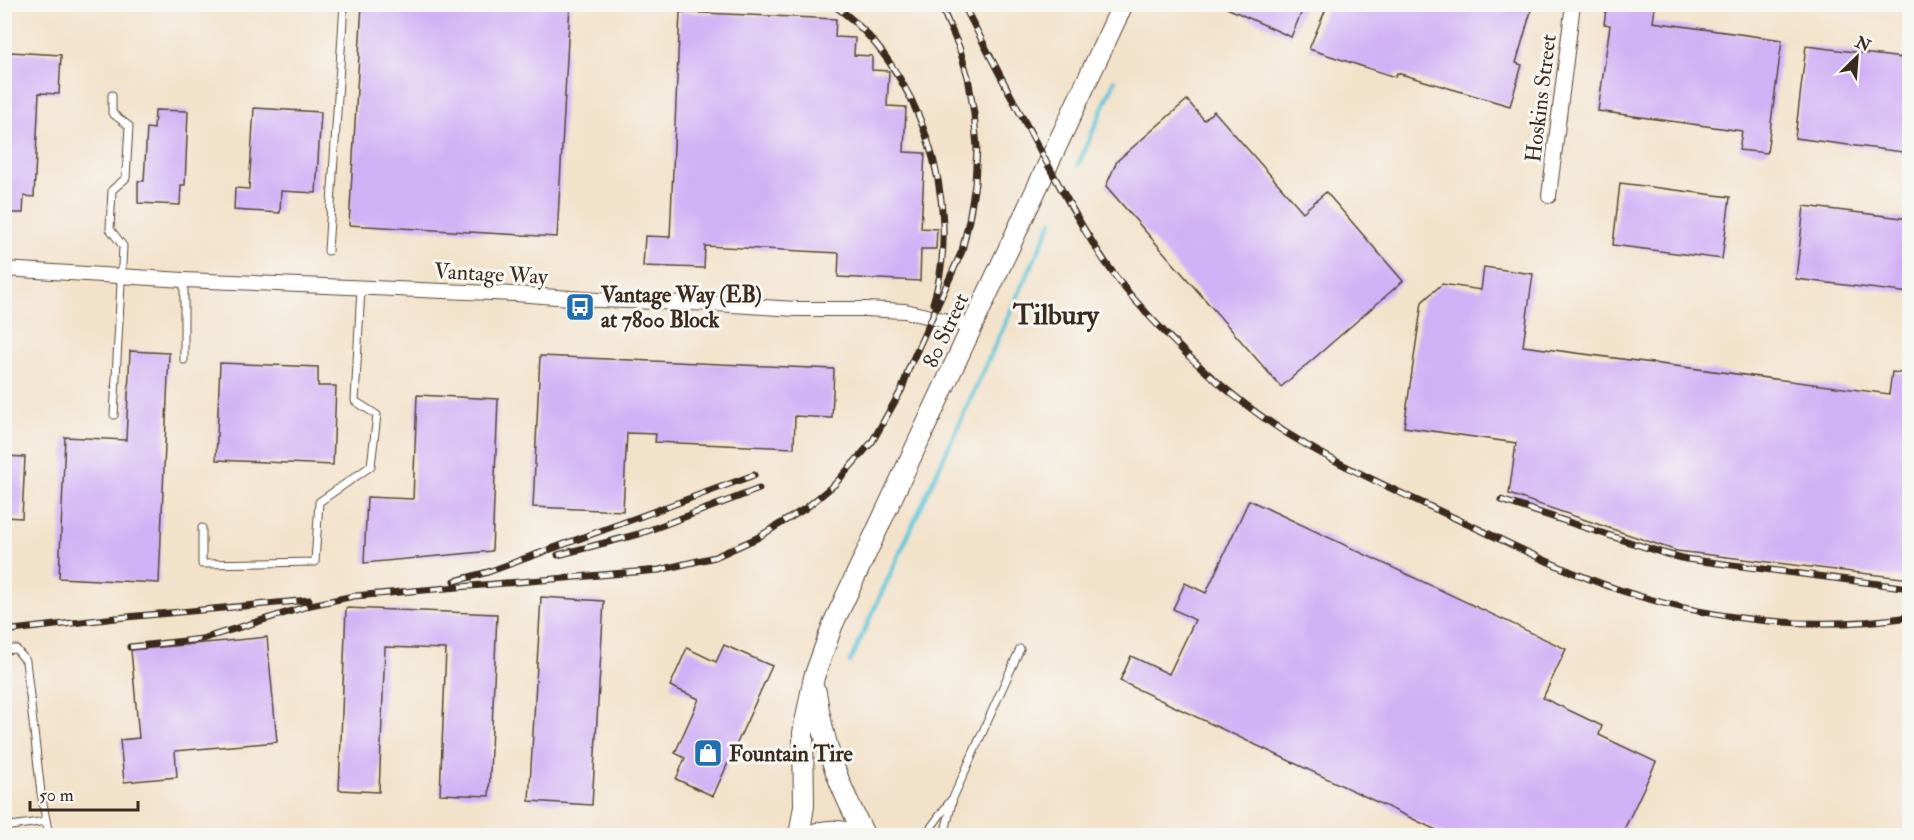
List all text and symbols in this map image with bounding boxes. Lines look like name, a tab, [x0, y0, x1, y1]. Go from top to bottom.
north arrow	[1827, 27, 1887, 87]
street label: Hoskins Street	[1519, 32, 1563, 164]
text: N	[1851, 32, 1874, 57]
street label: Vantage Way	[433, 257, 549, 291]
place label: Vantage Way (EB) at 7800 Block	[600, 281, 762, 334]
street label: 80 Street	[916, 289, 975, 372]
bus stop icon: Vantage Way (EB) at 7800 Block	[564, 291, 596, 323]
district label: Tilbury	[1012, 298, 1101, 333]
shop icon: Fountain Tire	[692, 737, 724, 769]
place label: Fountain Tire	[729, 740, 854, 768]
scale bar	[30, 774, 138, 812]
text: 50 m	[39, 784, 74, 807]

